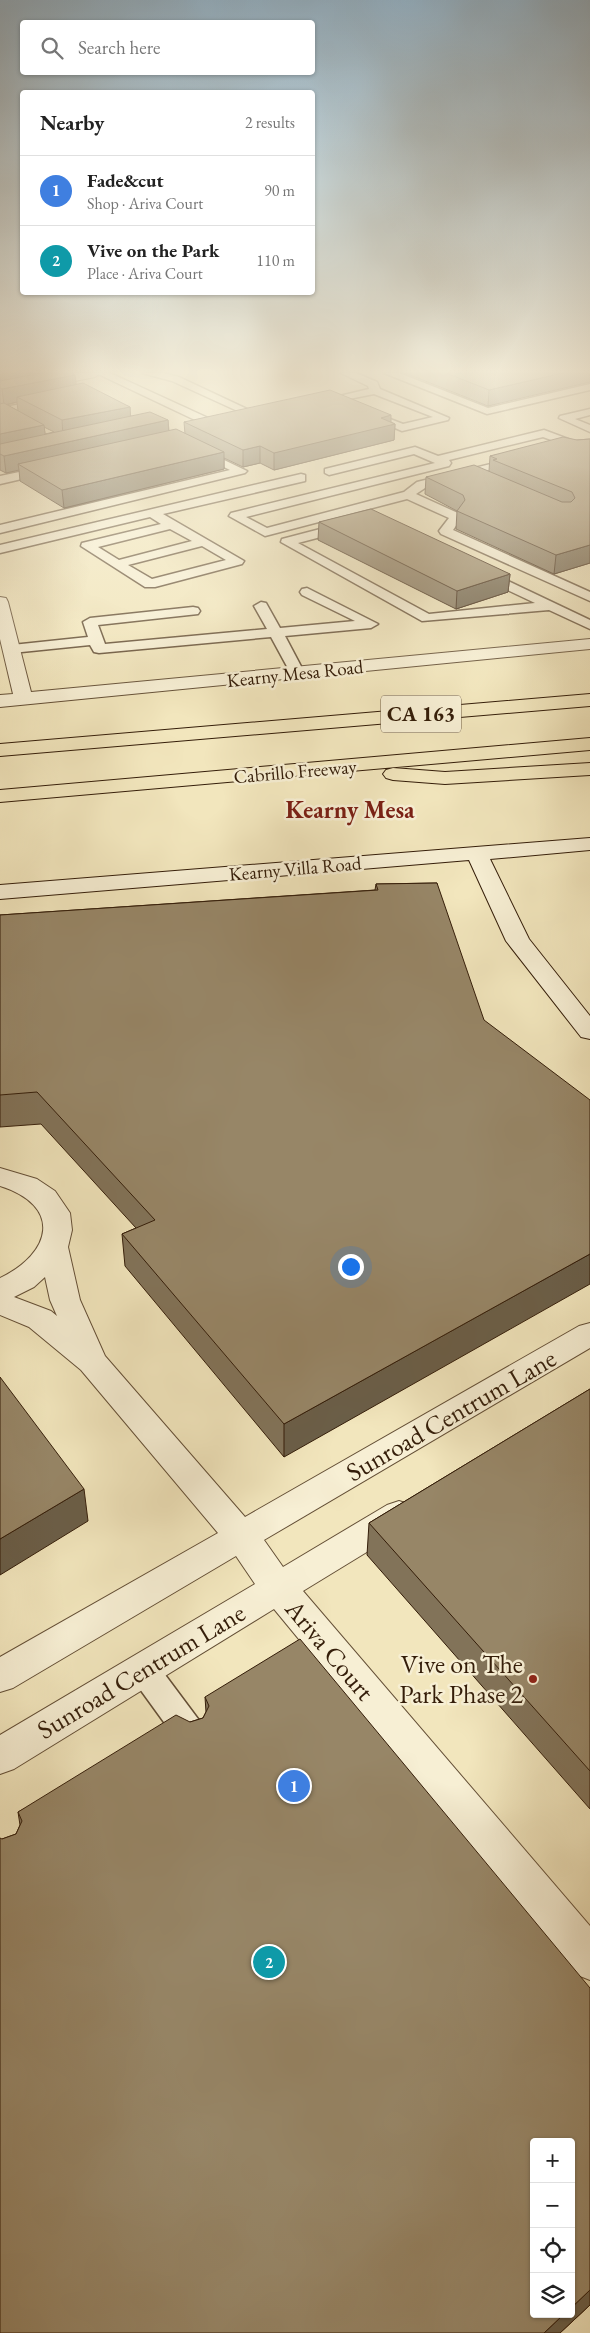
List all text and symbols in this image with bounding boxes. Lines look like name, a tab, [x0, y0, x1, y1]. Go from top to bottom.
search box	[20, 20, 315, 75]
icon: search	[38, 34, 66, 62]
text: Search here	[78, 35, 160, 60]
text: Nearby	[40, 109, 104, 136]
text: 2 results	[245, 112, 295, 133]
text: Fade&cut	[87, 168, 164, 193]
text: 1	[52, 180, 60, 201]
text: 90 m	[264, 180, 295, 201]
text: Shop · Ariva Court	[87, 193, 203, 214]
text: Vive on the Park	[87, 238, 219, 263]
text: 2	[52, 250, 60, 271]
text: 110 m	[256, 250, 295, 271]
text: Place · Ariva Court	[87, 263, 203, 284]
street label: Kearny Mesa Road	[226, 654, 365, 693]
road number: CA 163	[381, 696, 461, 732]
street label: Cabrillo Freeway	[233, 754, 358, 789]
district label: Kearny Mesa	[285, 794, 415, 826]
street label: Kearny Villa Road	[228, 850, 363, 887]
your location	[338, 1254, 364, 1280]
street label: Sunroad Centrum Lane	[340, 1341, 562, 1489]
street label: Ariva Court	[277, 1592, 382, 1707]
street label: Sunroad Centrum Lane	[31, 1595, 251, 1747]
place label: Vive on The Park Phase 2	[399, 1647, 524, 1711]
marker: Vive on The Park Phase 2	[527, 1673, 539, 1685]
pin: 1	[278, 1767, 310, 1805]
pin: 2	[253, 1943, 285, 1981]
map controls	[530, 2138, 575, 2318]
button: +	[530, 2138, 575, 2183]
button: −	[530, 2183, 575, 2228]
button: locate	[530, 2228, 575, 2273]
button: layers	[530, 2273, 575, 2318]

